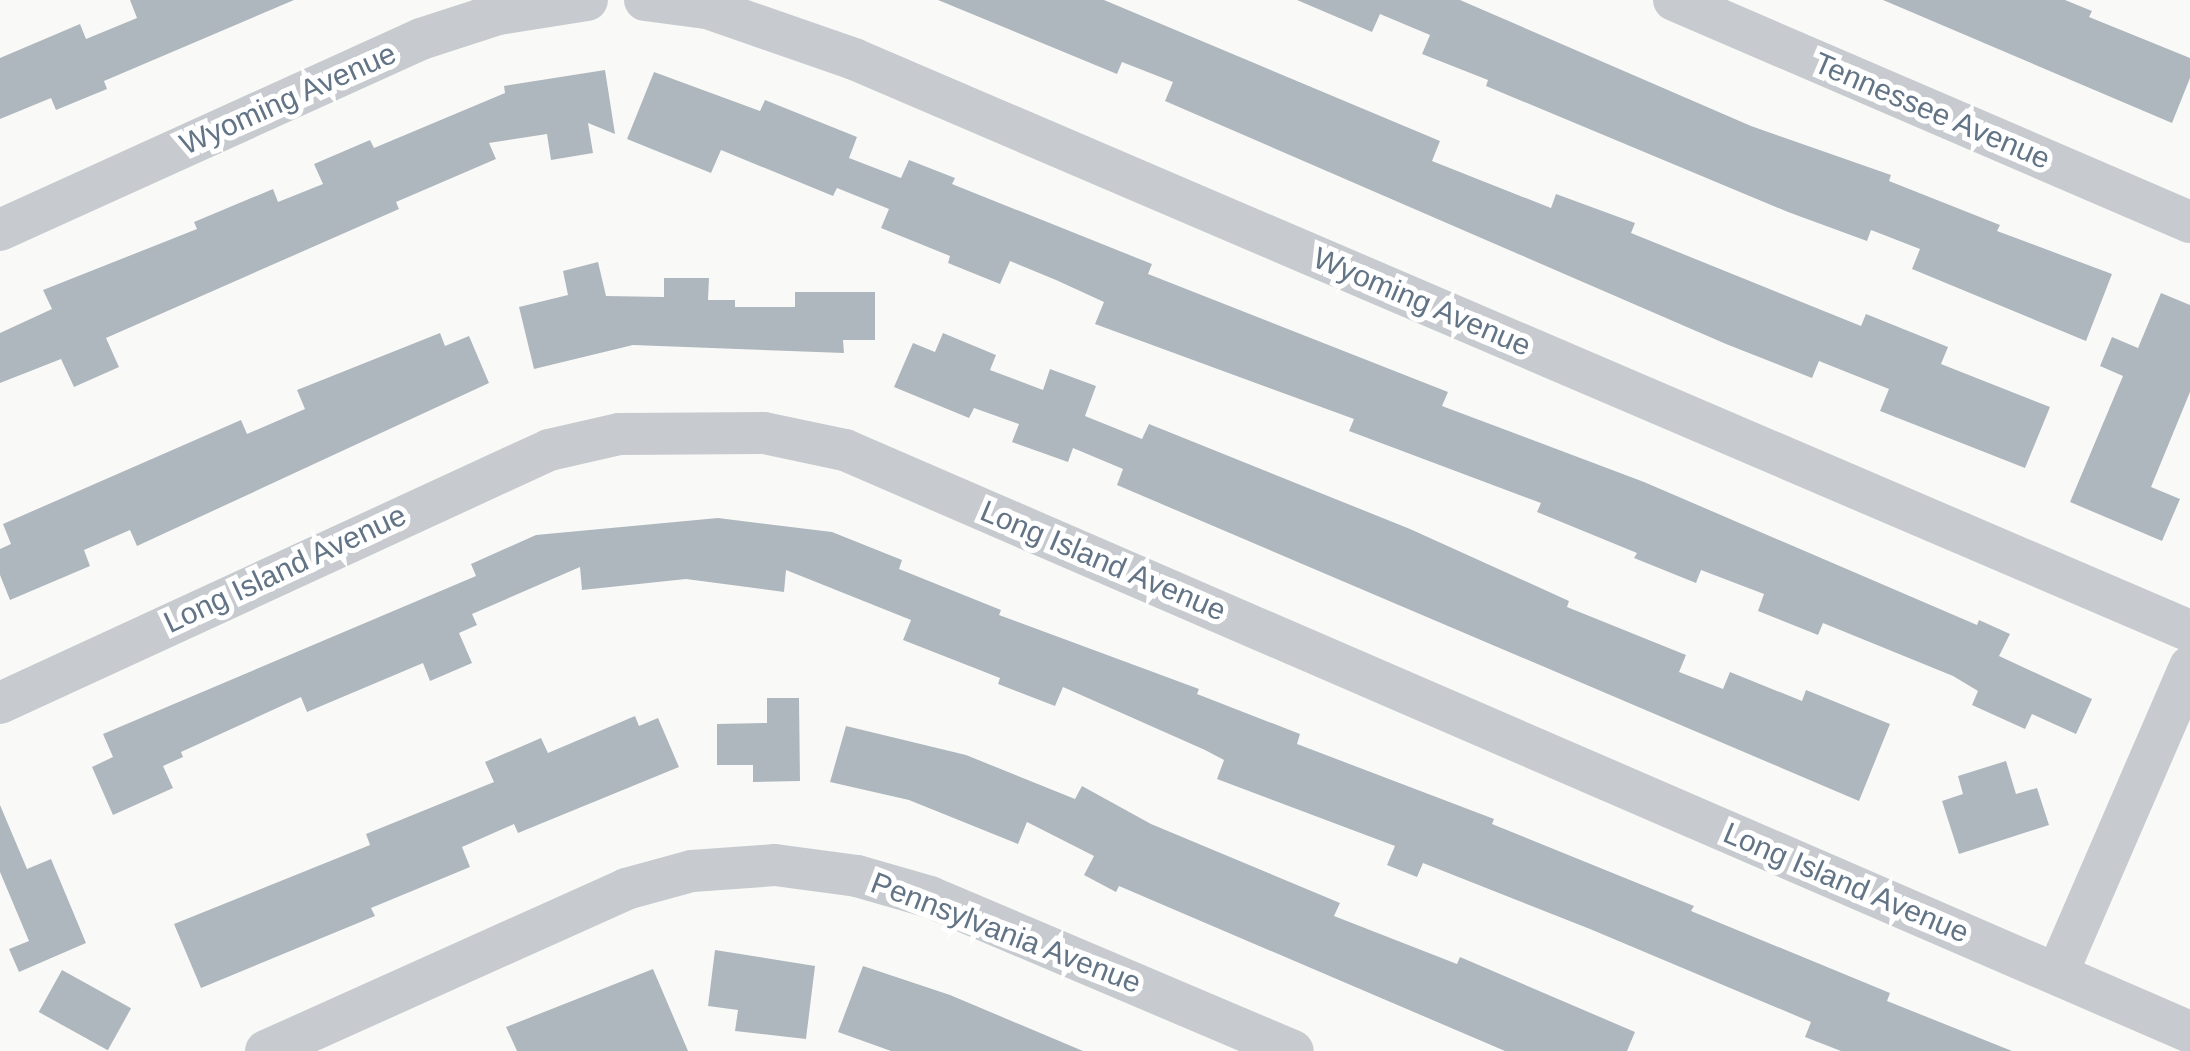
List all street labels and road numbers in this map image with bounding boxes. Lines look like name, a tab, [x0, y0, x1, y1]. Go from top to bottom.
street label: Wyoming Avenue	[174, 35, 402, 163]
street label: Tennessee Avenue	[1808, 45, 2056, 177]
street label: Wyoming Avenue	[1307, 240, 1537, 364]
street label: Long Island Avenue	[974, 493, 1232, 629]
street label: Long Island Avenue	[157, 497, 413, 641]
street label: Long Island Avenue	[1717, 815, 1975, 951]
street label: Pennsylvania Avenue	[865, 865, 1147, 1001]

